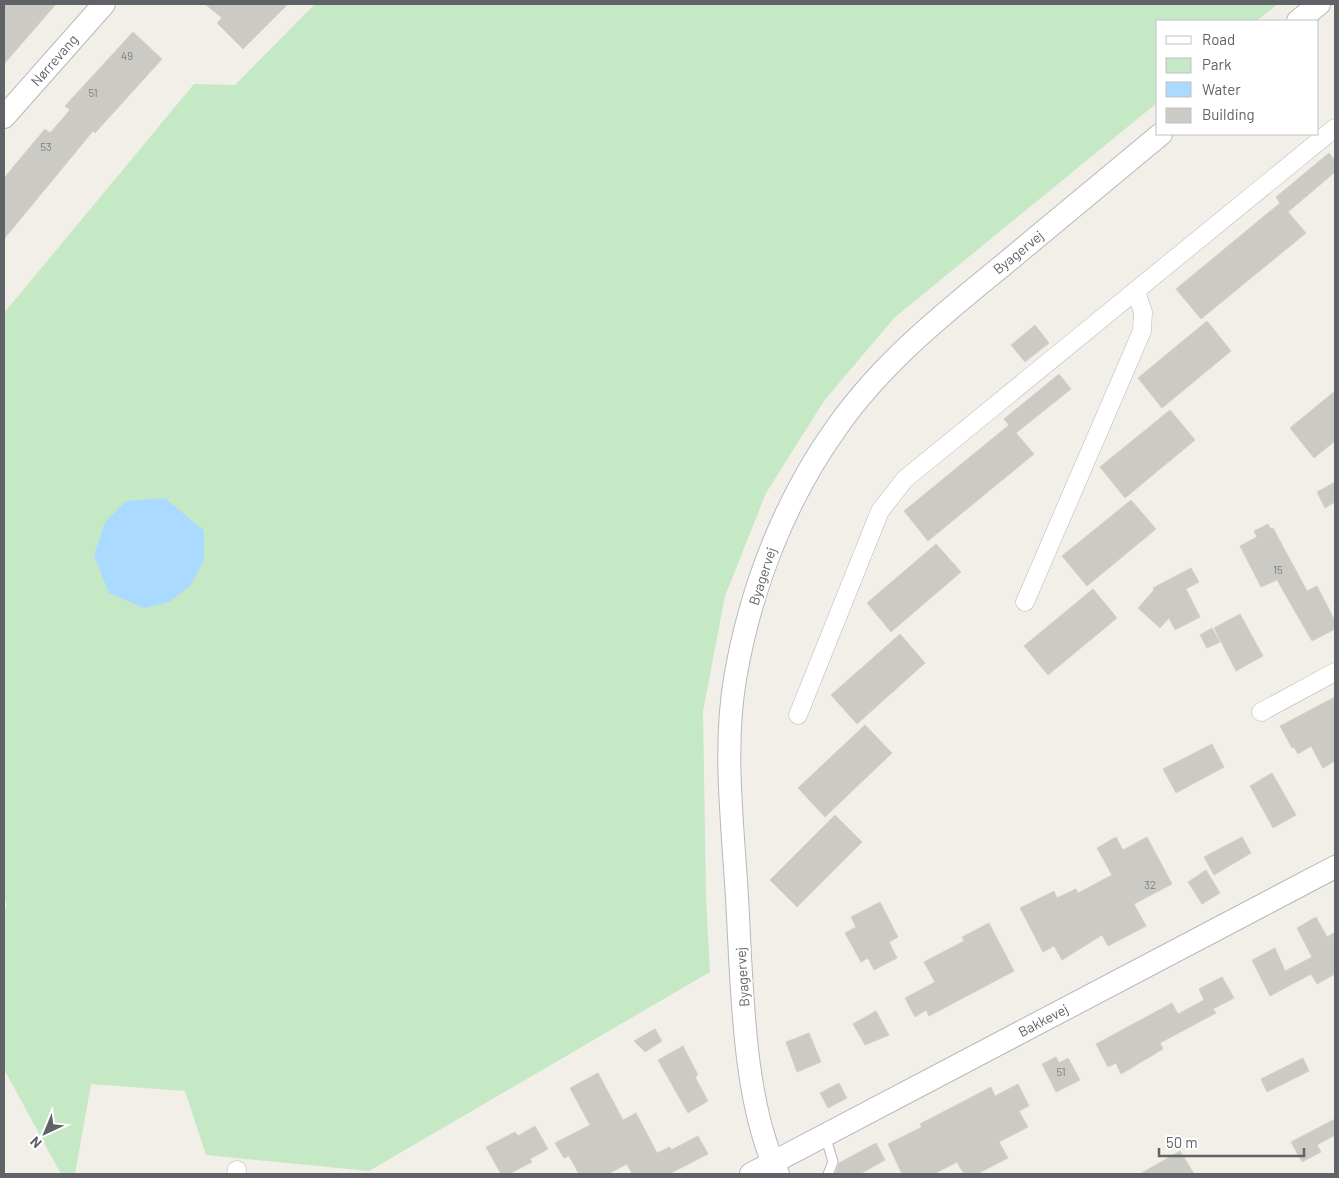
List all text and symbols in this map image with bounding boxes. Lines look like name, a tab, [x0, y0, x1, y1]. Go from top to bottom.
legend	[1156, 20, 1319, 135]
text: Road	[1202, 30, 1235, 48]
street label: Nørrevang	[27, 31, 81, 89]
house number: 49	[121, 49, 133, 62]
text: Park	[1202, 55, 1232, 73]
text: Water	[1202, 80, 1241, 98]
house number: 51	[88, 86, 98, 99]
text: Building	[1202, 105, 1255, 123]
house number: 53	[40, 140, 52, 153]
street label: Byagervej	[989, 227, 1047, 277]
street label: Byagervej	[745, 545, 779, 607]
house number: 15	[1273, 563, 1283, 576]
house number: 32	[1144, 878, 1156, 891]
street label: Byagervej	[731, 947, 753, 1007]
street label: Bakkevej	[1015, 1000, 1071, 1040]
house number: 51	[1056, 1065, 1066, 1078]
north arrow	[20, 1108, 70, 1158]
scale bar	[1159, 1126, 1304, 1158]
text: N	[26, 1133, 45, 1152]
text: 50 m	[1166, 1133, 1198, 1151]

